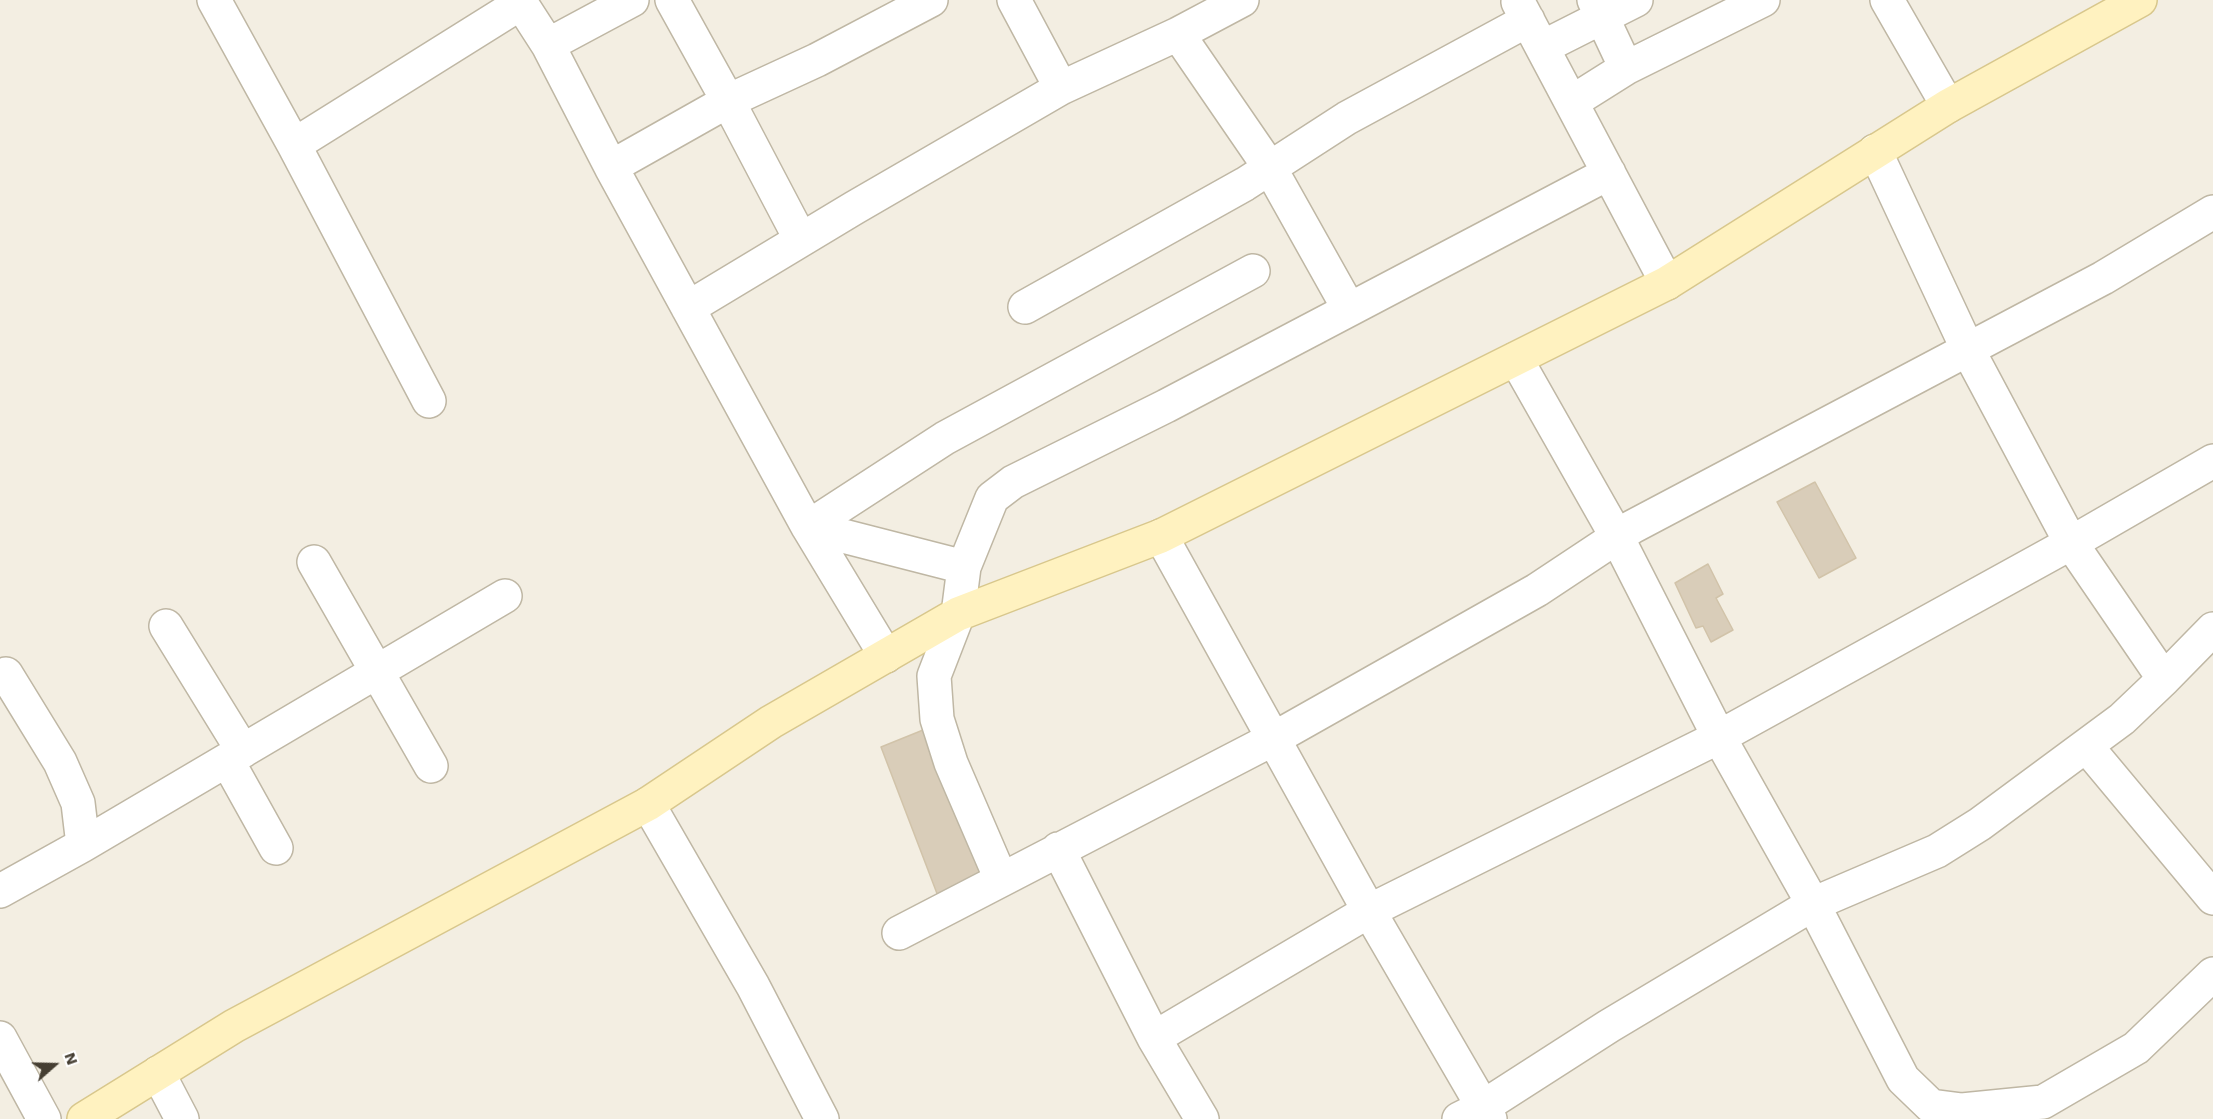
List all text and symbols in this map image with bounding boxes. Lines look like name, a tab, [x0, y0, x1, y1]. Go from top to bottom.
north arrow	[24, 1035, 84, 1095]
text: N	[60, 1050, 82, 1067]

